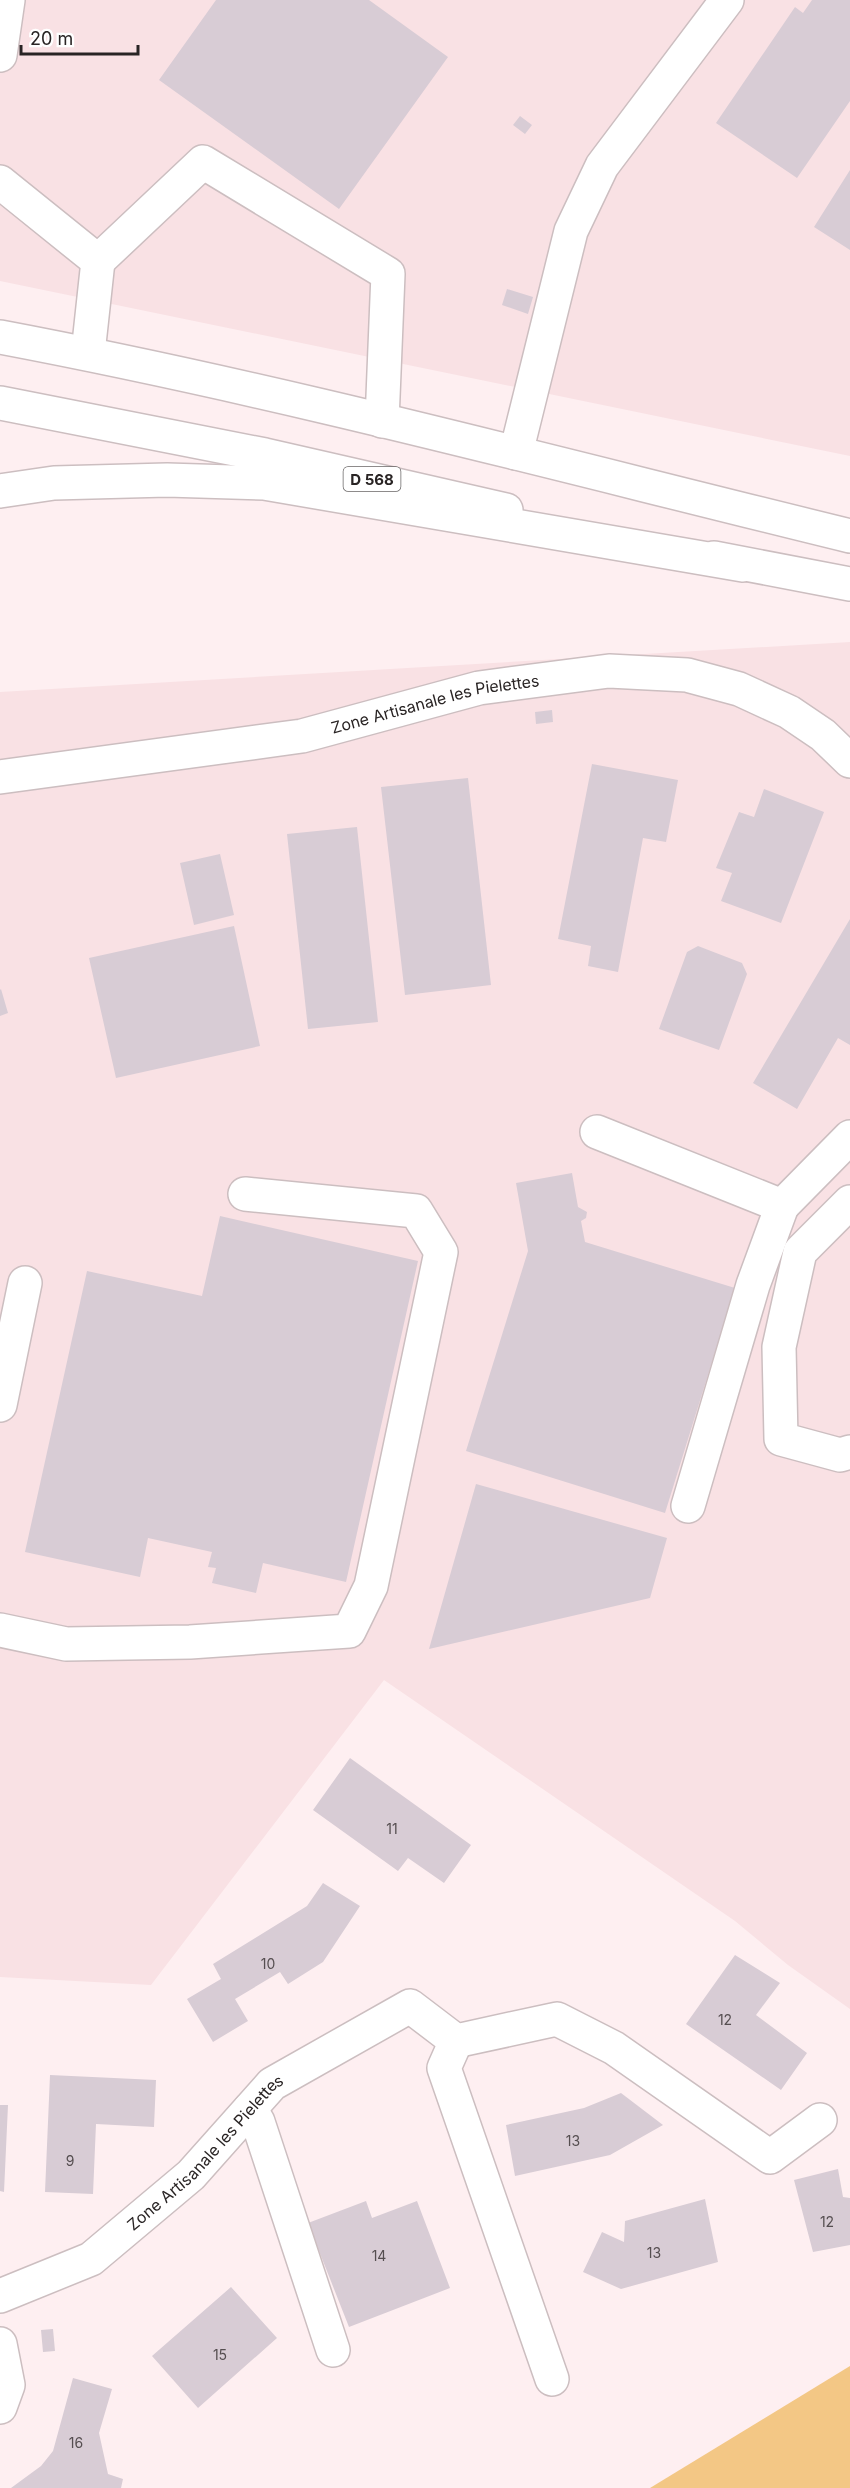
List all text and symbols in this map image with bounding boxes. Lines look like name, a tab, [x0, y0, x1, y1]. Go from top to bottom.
scale bar	[21, 18, 138, 56]
text: 20 m	[30, 28, 73, 49]
road number: D 568	[344, 467, 400, 491]
street label: Zone Artisanale les Pielettes	[329, 670, 540, 738]
house number: 11	[386, 1820, 398, 1837]
house number: 10	[261, 1955, 275, 1972]
house number: 12	[718, 2011, 732, 2028]
street label: Zone Artisanale les Pielettes	[123, 2070, 287, 2234]
house number: 13	[566, 2132, 580, 2149]
house number: 9	[66, 2152, 74, 2169]
house number: 12	[820, 2213, 834, 2230]
house number: 13	[647, 2244, 661, 2261]
house number: 14	[372, 2247, 386, 2264]
house number: 15	[213, 2346, 227, 2363]
house number: 16	[69, 2434, 83, 2451]

